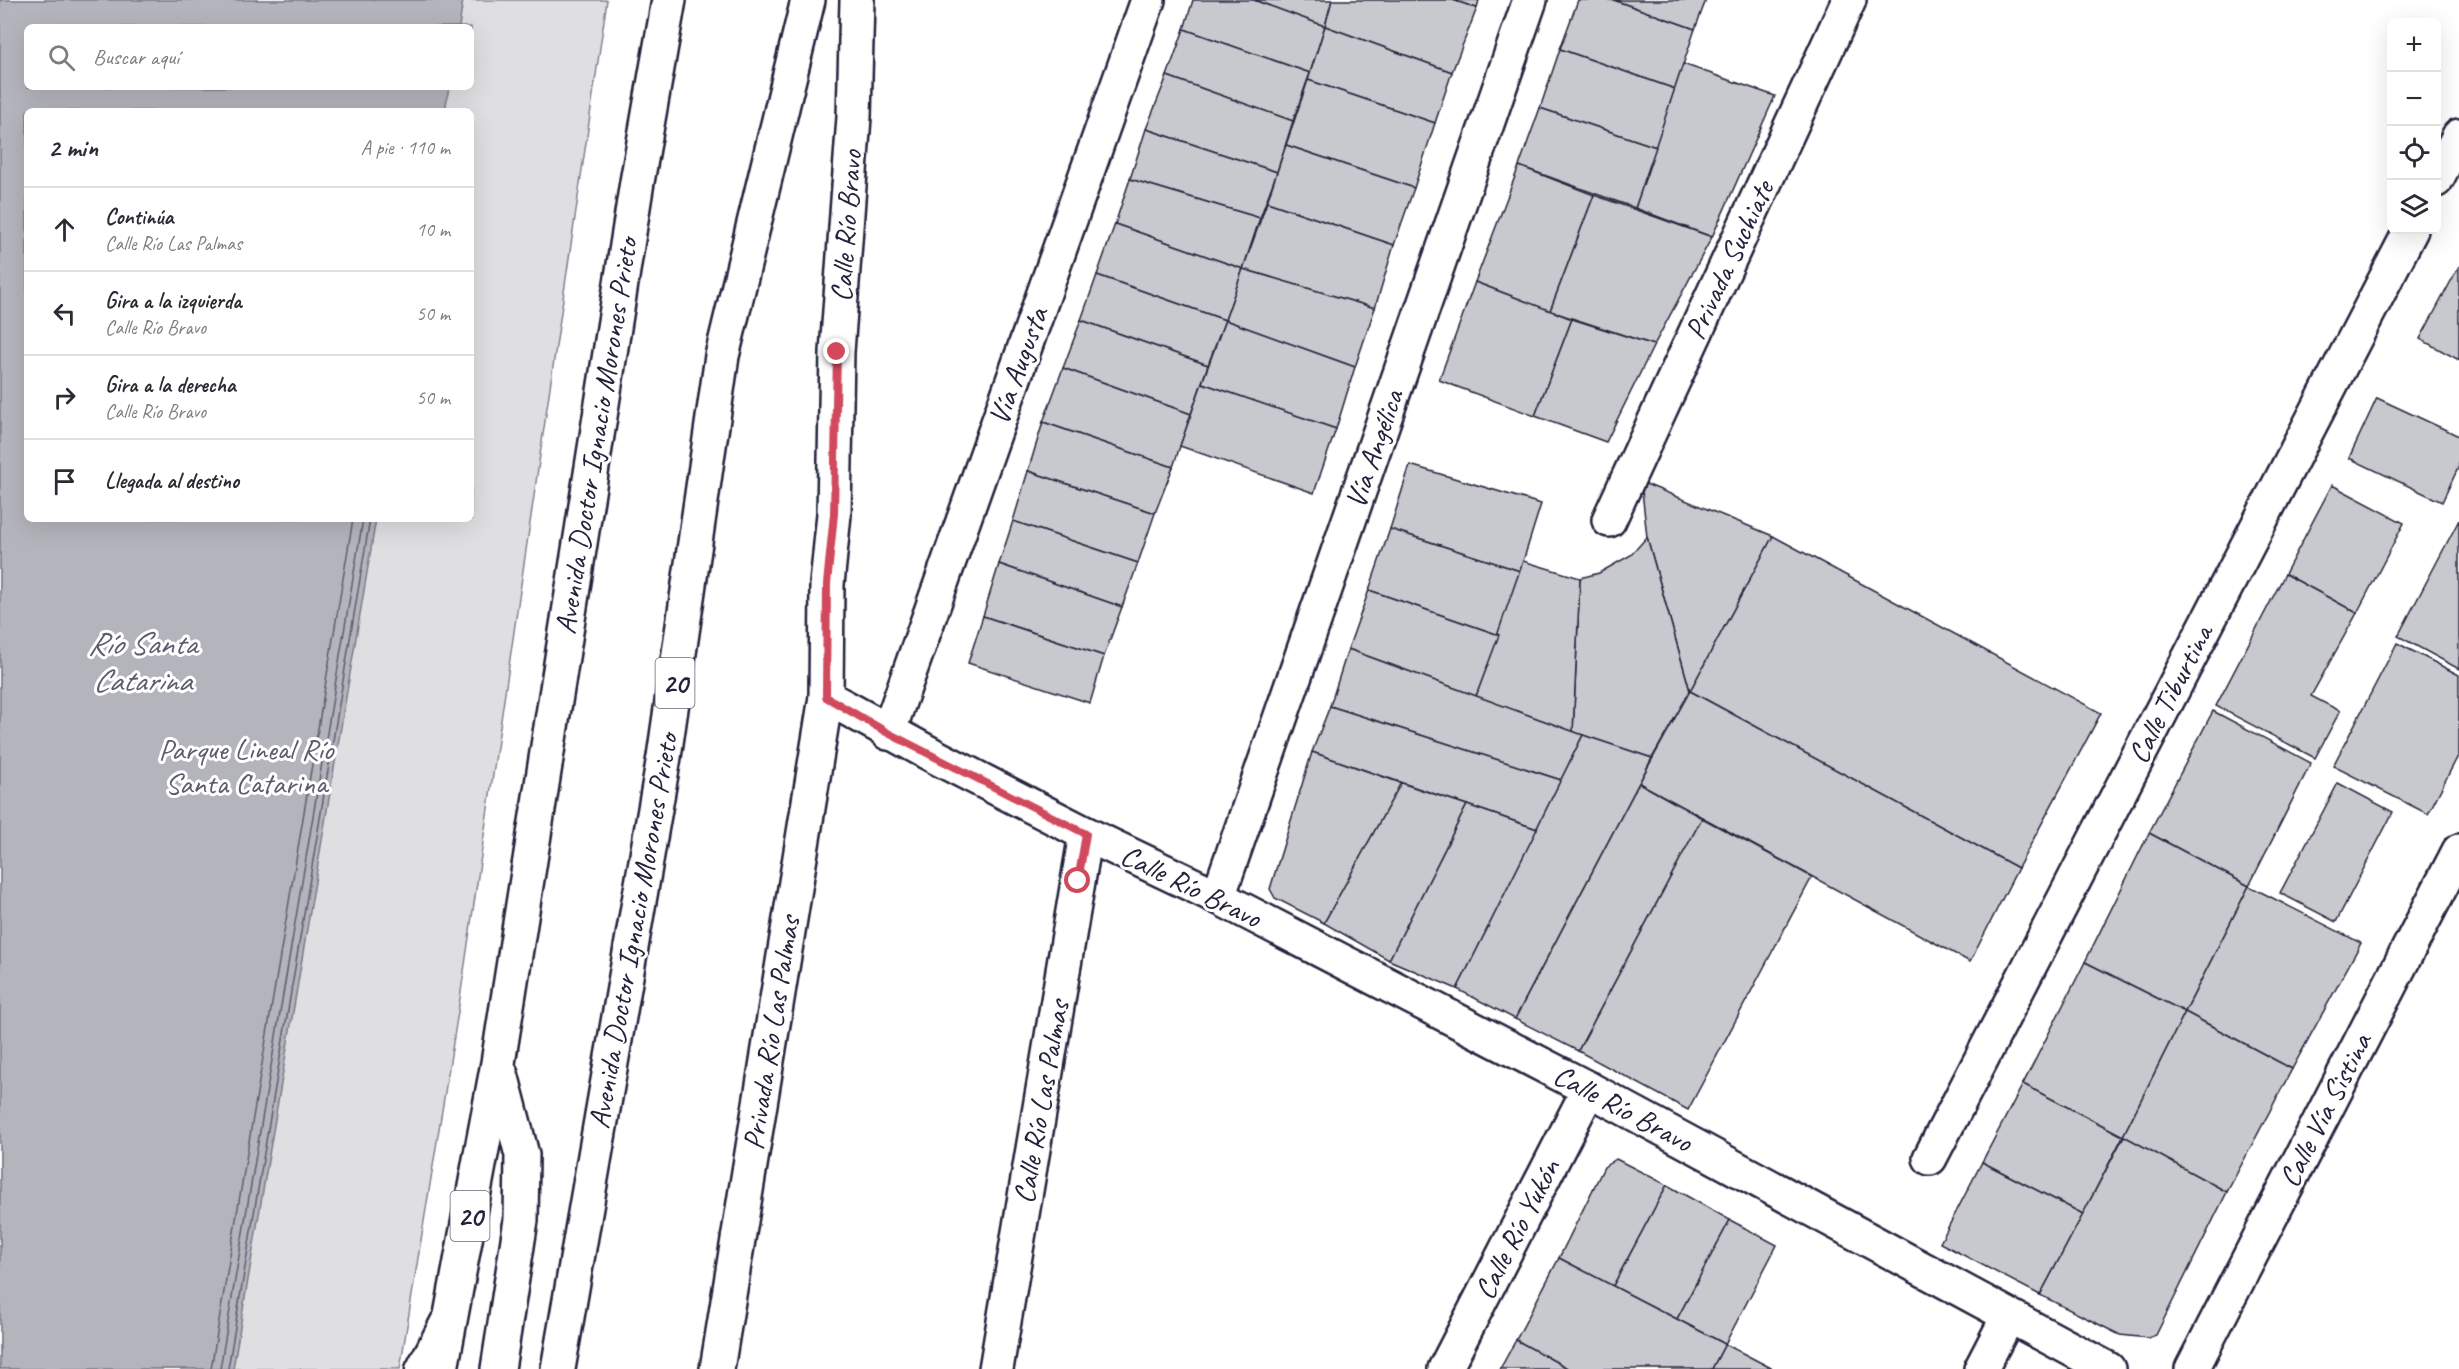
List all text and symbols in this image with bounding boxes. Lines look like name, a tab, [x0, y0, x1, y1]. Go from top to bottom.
map controls	[2387, 18, 2441, 234]
button: +	[2387, 18, 2441, 72]
search box	[24, 24, 474, 90]
icon: search	[45, 41, 78, 74]
text: Buscar aquí	[93, 43, 179, 71]
button: −	[2387, 72, 2441, 126]
button: locate	[2387, 126, 2441, 180]
text: 2 min	[48, 131, 98, 164]
text: A pie · 110 m	[361, 135, 450, 160]
street label: Calle Río Bravo	[822, 148, 870, 303]
street label: Privada Suchiate	[1676, 173, 1783, 345]
button: layers	[2387, 180, 2441, 234]
text: Continúa	[105, 203, 173, 231]
icon: ahead	[48, 213, 81, 246]
text: 10 m	[416, 217, 450, 242]
text: Calle Río Las Palmas	[105, 231, 242, 256]
street label: Avenida Doctor Ignacio Morones Prieto	[546, 232, 647, 637]
text: Gira a la izquierda	[105, 287, 242, 315]
icon: left	[48, 297, 81, 330]
street label: Vía Augusta	[979, 300, 1057, 430]
text: 50 m	[416, 301, 450, 326]
text: Calle Río Bravo	[105, 315, 206, 340]
route end	[823, 338, 849, 364]
text: Gira a la derecha	[105, 371, 236, 399]
icon: right	[48, 381, 81, 414]
street label: Vía Angélica	[1336, 383, 1413, 513]
text: 50 m	[416, 385, 450, 410]
text: Calle Río Bravo	[105, 399, 206, 424]
icon: arrive	[48, 465, 81, 498]
text: Llegada al destino	[105, 467, 239, 495]
street label: Calle Tiburtina	[2119, 616, 2222, 769]
water label: Río Santa Catarina	[88, 623, 200, 701]
road number: 20	[656, 658, 694, 708]
street label: Avenida Doctor Ignacio Morones Prieto	[580, 727, 687, 1131]
park label: Parque Lineal Río Santa Catarina	[159, 730, 335, 802]
street label: Calle Río Bravo	[1114, 836, 1269, 937]
route start	[1064, 867, 1090, 893]
street label: Privada Río Las Palmas	[734, 911, 809, 1152]
street label: Calle Río Las Palmas	[1004, 995, 1078, 1206]
street label: Calle Vía Sistina	[2270, 1025, 2381, 1193]
street label: Calle Río Bravo	[1547, 1056, 1700, 1161]
street label: Calle Río Yukón	[1466, 1151, 1569, 1305]
road number: 20	[450, 1191, 490, 1241]

